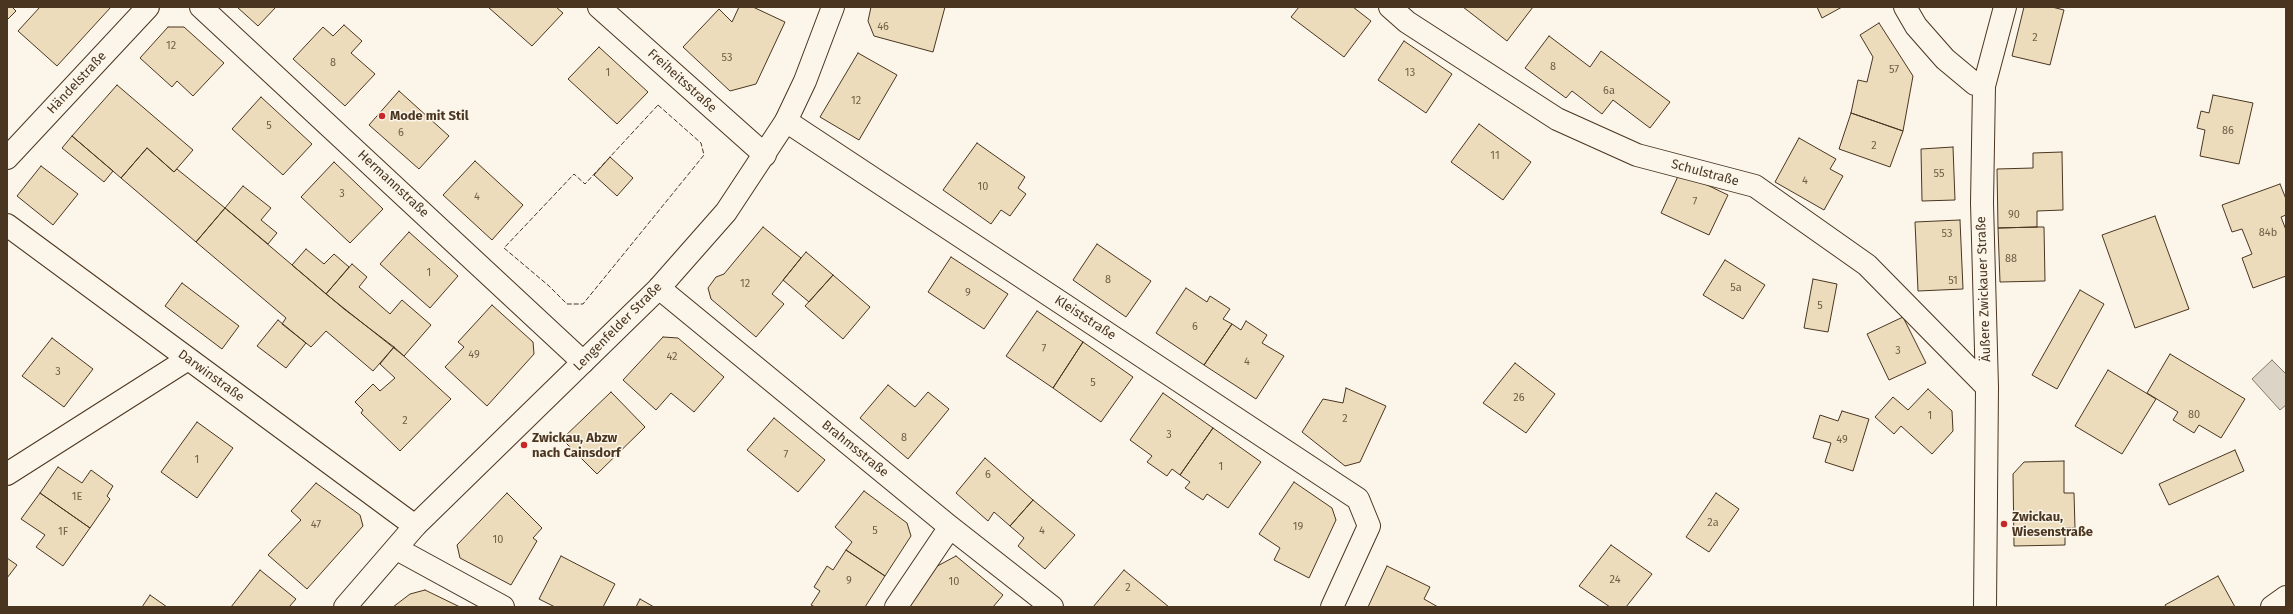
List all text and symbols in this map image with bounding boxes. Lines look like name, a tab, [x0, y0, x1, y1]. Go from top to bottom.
house number: 46	[877, 20, 889, 34]
house number: 2	[2032, 31, 2038, 45]
house number: 12	[166, 39, 176, 53]
street label: Freiheitsstraße	[644, 46, 720, 116]
street label: Händelstraße	[44, 49, 110, 117]
house number: 53	[722, 51, 732, 65]
house number: 8	[330, 56, 336, 70]
house number: 8	[1550, 60, 1556, 74]
house number: 57	[1889, 63, 1899, 77]
house number: 1	[606, 66, 610, 80]
house number: 13	[1405, 66, 1415, 80]
house number: 6a	[1603, 84, 1615, 98]
house number: 12	[851, 94, 861, 108]
place label: Mode mit Stil	[390, 108, 469, 124]
marker: Mode mit Stil	[377, 111, 387, 121]
house number: 5	[266, 119, 272, 133]
house number: 86	[2222, 124, 2234, 138]
house number: 6	[398, 126, 404, 140]
house number: 2	[1871, 139, 1877, 153]
street label: Hermannstraße	[354, 147, 432, 221]
house number: 11	[1490, 149, 1500, 163]
street label: Schulstraße	[1669, 156, 1741, 190]
house number: 55	[1934, 167, 1944, 181]
house number: 4	[1802, 174, 1808, 188]
house number: 10	[978, 180, 988, 194]
house number: 3	[339, 187, 345, 201]
house number: 4	[474, 190, 480, 204]
house number: 7	[1693, 195, 1697, 209]
house number: 90	[2008, 208, 2020, 222]
street label: Äußere Zwickauer Straße	[1974, 216, 1994, 362]
house number: 84b	[2259, 226, 2277, 240]
house number: 53	[1942, 227, 1952, 241]
house number: 88	[2005, 252, 2017, 266]
house number: 1	[427, 266, 431, 280]
house number: 8	[1105, 273, 1111, 287]
house number: 51	[1948, 274, 1958, 288]
house number: 12	[740, 277, 750, 291]
street label: Lengenfelder Straße	[571, 280, 665, 374]
house number: 5a	[1730, 281, 1742, 295]
house number: 9	[965, 286, 971, 300]
street label: Kleiststraße	[1051, 292, 1119, 344]
house number: 5	[1817, 299, 1823, 313]
house number: 6	[1192, 320, 1198, 334]
house number: 7	[1042, 342, 1046, 356]
house number: 3	[1895, 344, 1901, 358]
street label: Darwinstraße	[175, 347, 247, 405]
house number: 49	[468, 348, 480, 362]
house number: 42	[666, 350, 678, 364]
house number: 4	[1244, 355, 1250, 369]
house number: 3	[55, 365, 61, 379]
house number: 5	[1090, 376, 1096, 390]
house number: 26	[1513, 391, 1525, 405]
house number: 80	[2188, 408, 2200, 422]
house number: 1	[1928, 409, 1932, 423]
house number: 2	[1342, 412, 1348, 426]
house number: 2	[402, 414, 408, 428]
street label: Brahmsstraße	[818, 417, 892, 481]
house number: 3	[1166, 428, 1172, 442]
place label: Zwickau, Abzw nach Cainsdorf	[532, 430, 621, 461]
house number: 8	[901, 431, 907, 445]
house number: 49	[1836, 433, 1848, 447]
marker: Zwickau, Abzw nach Cainsdorf	[519, 440, 529, 450]
house number: 7	[784, 448, 788, 462]
house number: 1	[195, 453, 199, 467]
house number: 1	[1219, 460, 1223, 474]
house number: 6	[985, 468, 991, 482]
house number: 1E	[72, 490, 82, 504]
place label: Zwickau, Wiesenstraße	[2012, 509, 2093, 540]
house number: 2a	[1707, 516, 1719, 530]
house number: 47	[311, 518, 321, 532]
marker: Zwickau, Wiesenstraße	[1999, 519, 2009, 529]
house number: 19	[1293, 520, 1303, 534]
house number: 5	[872, 524, 878, 538]
house number: 4	[1039, 524, 1045, 538]
house number: 1F	[58, 525, 68, 539]
house number: 10	[493, 533, 503, 547]
house number: 24	[1610, 573, 1620, 587]
house number: 9	[846, 574, 852, 588]
house number: 10	[949, 575, 959, 589]
house number: 2	[1125, 581, 1131, 595]

